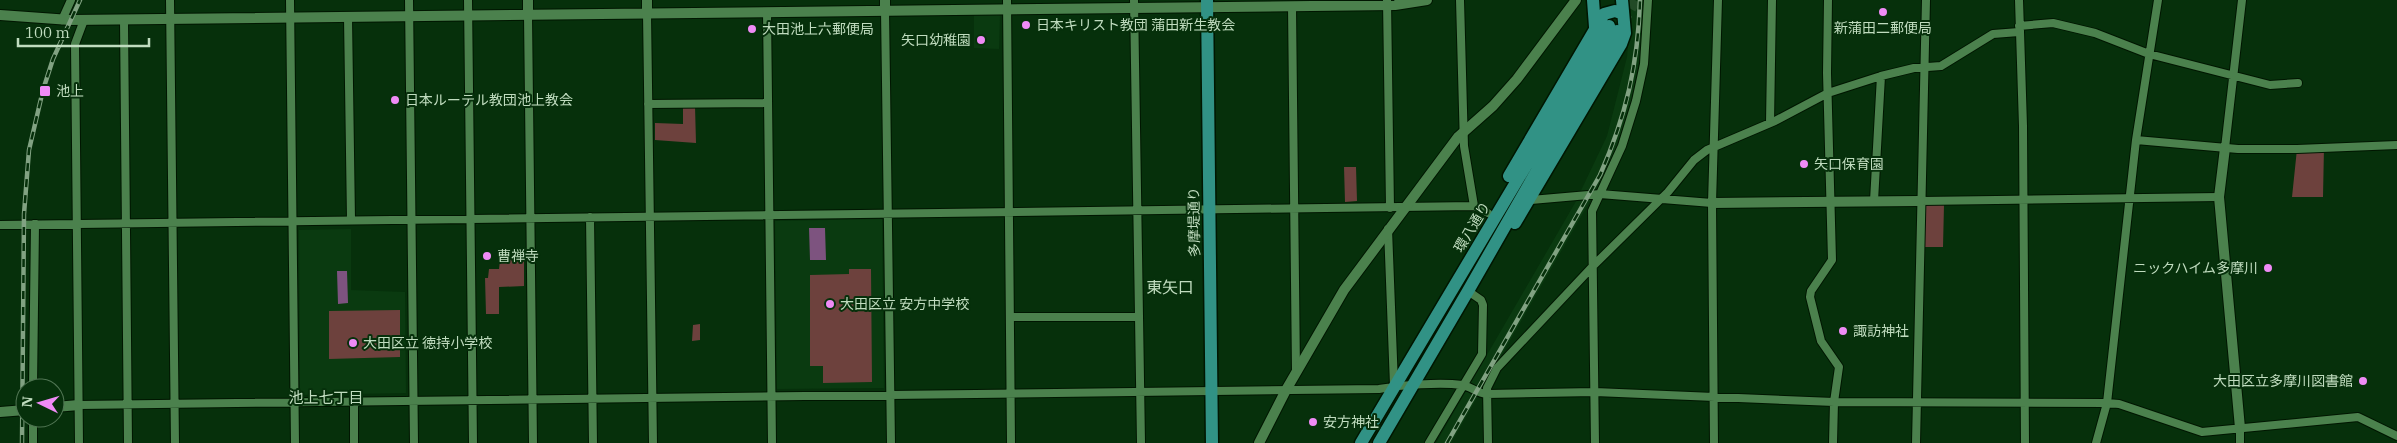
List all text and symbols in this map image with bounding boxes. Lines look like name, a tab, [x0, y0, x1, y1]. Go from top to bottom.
marker: 新蒲田二郵便局	[1877, 6, 1889, 18]
scale bar	[18, 15, 149, 47]
place label: 日本キリスト教団 蒲田新生教会	[1036, 16, 1235, 34]
marker: 日本キリスト教団 蒲田新生教会	[1020, 19, 1032, 31]
place label: 新蒲田二郵便局	[1834, 19, 1932, 37]
place label: 大田池上六郵便局	[762, 20, 874, 38]
text: 100 m	[25, 23, 70, 42]
marker: 大田池上六郵便局	[746, 23, 758, 35]
place label: 矢口幼稚園	[901, 31, 971, 49]
marker: 矢口幼稚園	[975, 34, 987, 46]
place label: 池上	[56, 82, 84, 100]
marker: 池上	[38, 84, 52, 98]
place label: 日本ルーテル教団池上教会	[405, 91, 573, 109]
marker: 日本ルーテル教団池上教会	[389, 94, 401, 106]
place label: 矢口保育園	[1814, 155, 1884, 173]
marker: 矢口保育園	[1798, 158, 1810, 170]
street label: 多摩堤通り	[1184, 187, 1204, 257]
street label: 環八通り	[1450, 198, 1494, 256]
place label: 曹禅寺	[497, 247, 539, 265]
marker: 曹禅寺	[481, 250, 493, 262]
place label: ニックハイム多摩川	[2133, 259, 2258, 277]
marker: ニックハイム多摩川	[2262, 262, 2274, 274]
district label: 東矢口	[1146, 277, 1194, 297]
place label: 大田区立 安方中学校	[840, 295, 969, 313]
marker: 大田区立 安方中学校	[824, 298, 836, 310]
place label: 諏訪神社	[1853, 322, 1909, 340]
marker: 諏訪神社	[1837, 325, 1849, 337]
place label: 大田区立 徳持小学校	[363, 334, 492, 352]
marker: 大田区立 徳持小学校	[347, 337, 359, 349]
place label: 大田区立多摩川図書館	[2213, 372, 2353, 390]
marker: 大田区立多摩川図書館	[2357, 375, 2369, 387]
north arrow	[15, 378, 65, 428]
district label: 池上七丁目	[288, 388, 364, 407]
text: N	[18, 396, 36, 408]
place label: 安方神社	[1323, 413, 1379, 431]
marker: 安方神社	[1307, 416, 1319, 428]

